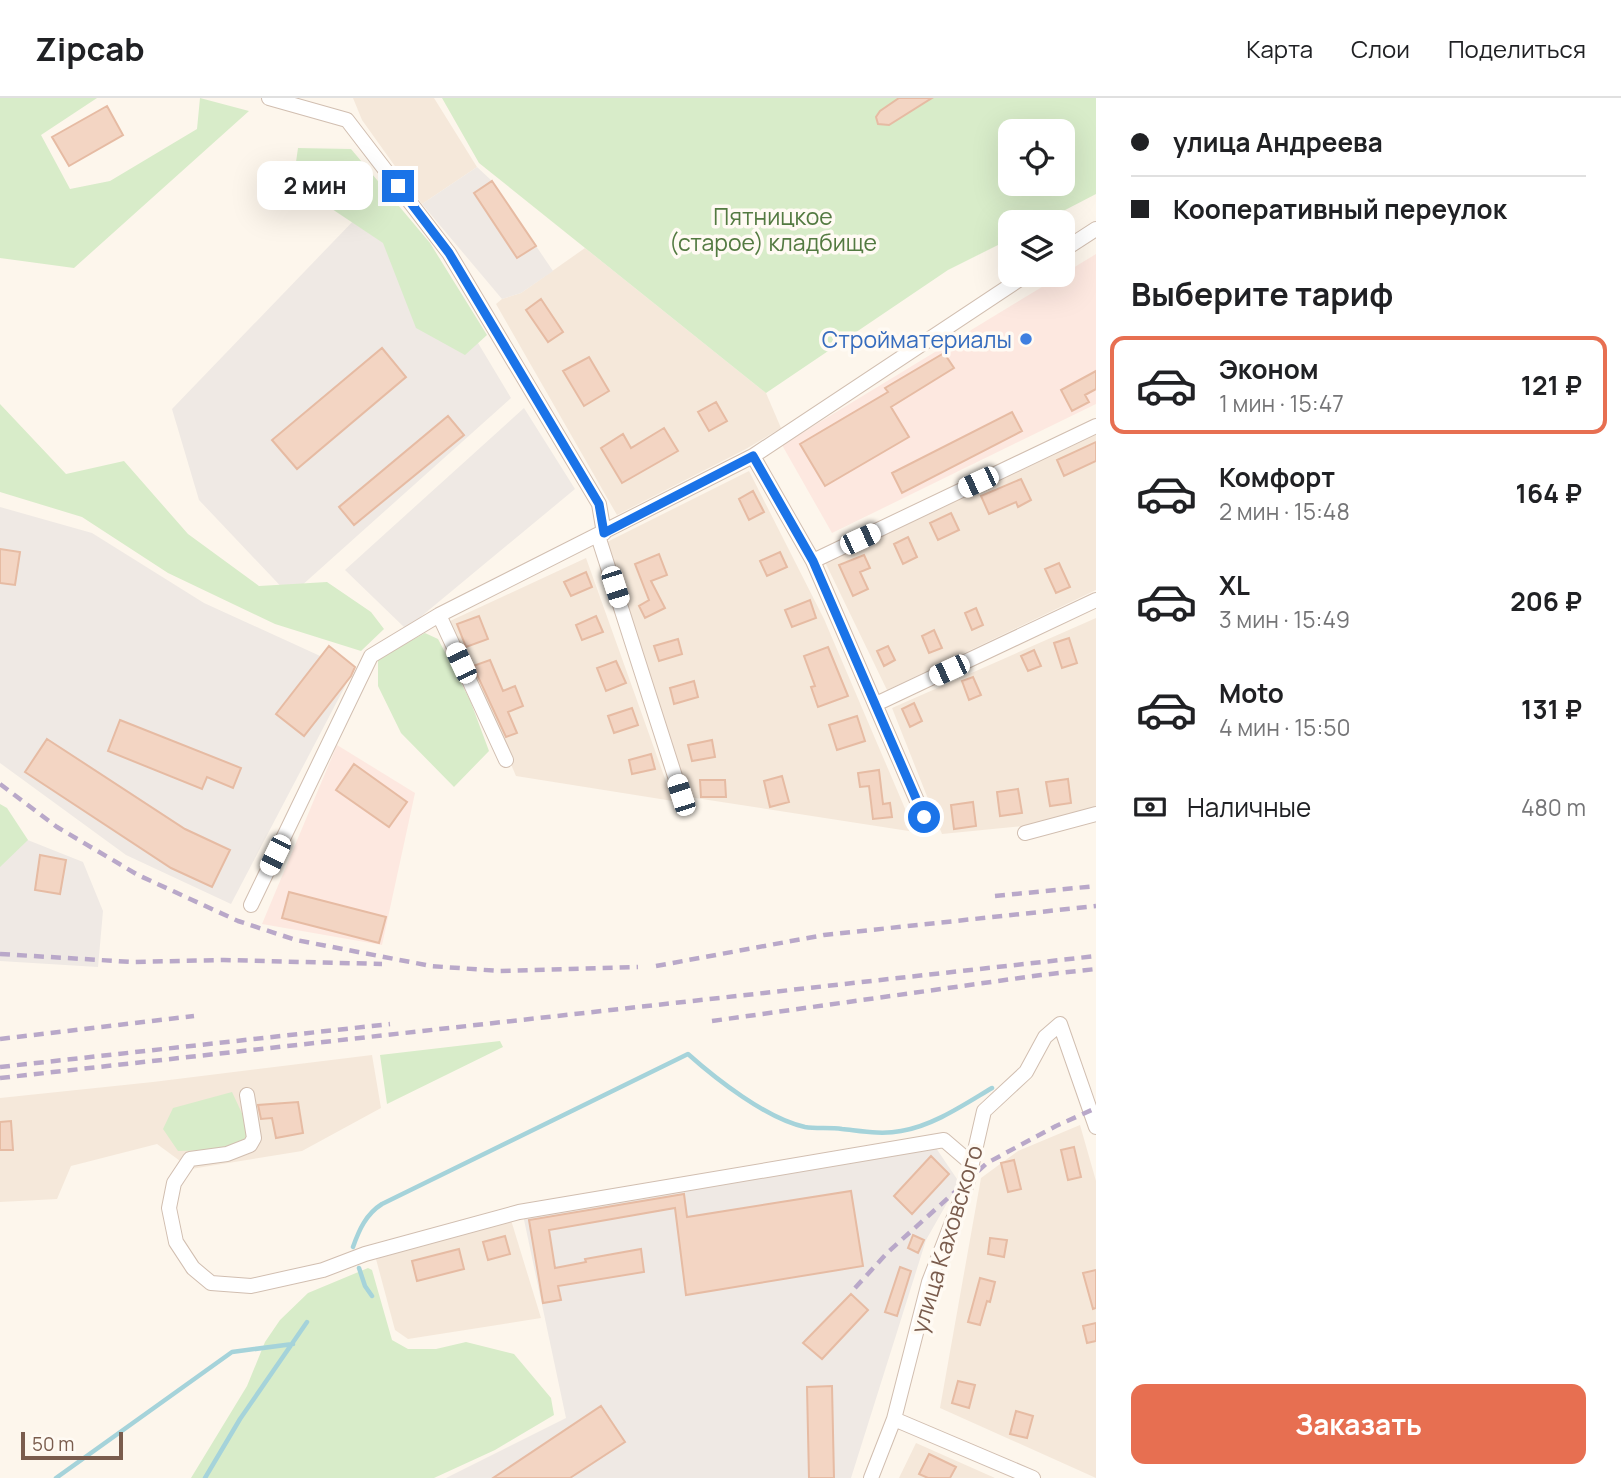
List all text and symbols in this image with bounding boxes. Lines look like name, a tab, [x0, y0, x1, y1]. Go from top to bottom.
text: Zipcab	[35, 26, 145, 71]
text: Карта	[1246, 32, 1313, 65]
text: Слои	[1351, 32, 1410, 65]
text: Поделиться	[1448, 32, 1586, 65]
map controls	[998, 119, 1075, 287]
button: locate	[998, 119, 1075, 196]
text: улица Андреева	[1173, 124, 1383, 160]
callout: 2 мин	[258, 162, 374, 210]
text: 2 мин	[283, 169, 347, 201]
route end	[382, 170, 414, 202]
text: Кооперативный переулок	[1173, 191, 1507, 227]
park label: Пятницкое (старое) кладбище	[669, 200, 877, 258]
button: layers	[998, 210, 1075, 287]
text: Выберите тариф	[1131, 272, 1393, 316]
place label: Стройматериалы	[822, 323, 1012, 355]
marker: Стройматериалы	[1018, 331, 1034, 347]
text: Эконом	[1219, 351, 1319, 387]
icon: car	[1135, 354, 1198, 417]
text: 121 ₽	[1521, 367, 1582, 403]
text: 1 мин · 15:47	[1219, 387, 1344, 419]
text: Комфорт	[1219, 459, 1335, 495]
icon: car	[1135, 462, 1198, 525]
car	[955, 464, 1002, 500]
text: 164 ₽	[1516, 475, 1582, 511]
text: 2 мин · 15:48	[1219, 495, 1350, 527]
car	[837, 521, 884, 557]
car	[599, 564, 632, 610]
text: XL	[1219, 567, 1250, 603]
icon: car	[1135, 570, 1198, 633]
text: 206 ₽	[1510, 583, 1582, 619]
text: 3 мин · 15:49	[1219, 603, 1350, 635]
car	[443, 640, 480, 686]
car	[926, 652, 973, 688]
text: Moto	[1219, 675, 1284, 711]
icon: car	[1135, 678, 1198, 741]
text: 131 ₽	[1521, 691, 1582, 727]
text: 4 мин · 15:50	[1219, 711, 1351, 743]
car	[665, 772, 698, 818]
icon: cash	[1131, 788, 1169, 826]
text: Наличные	[1187, 789, 1311, 825]
text: 480 m	[1521, 791, 1586, 823]
route start	[908, 801, 940, 833]
car	[257, 832, 294, 878]
street label: улица Каховского	[902, 1141, 990, 1337]
button: Заказать	[1131, 1384, 1586, 1464]
scale bar	[21, 1429, 122, 1461]
text: 50 m	[32, 1431, 74, 1457]

